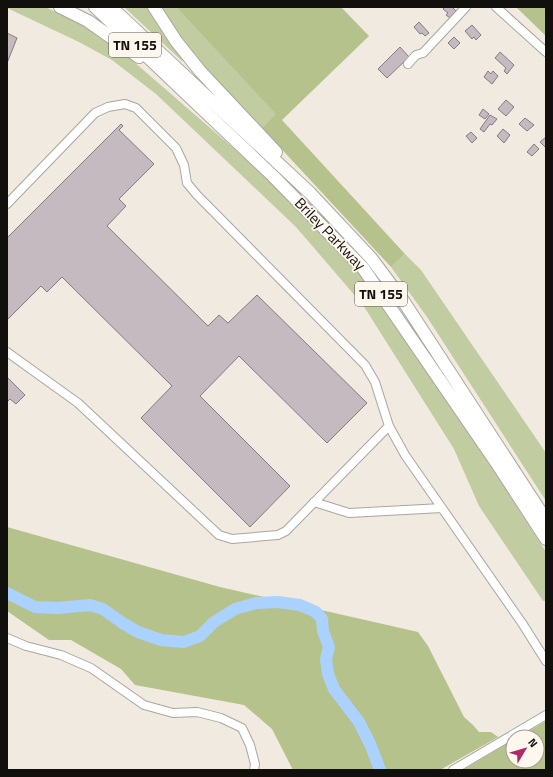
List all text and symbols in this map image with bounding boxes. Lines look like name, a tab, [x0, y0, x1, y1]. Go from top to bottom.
road number: TN 155	[109, 33, 161, 57]
street label: Briley Parkway	[289, 192, 371, 275]
road number: TN 155	[355, 282, 407, 306]
north arrow	[505, 729, 545, 769]
text: N	[524, 735, 542, 751]

